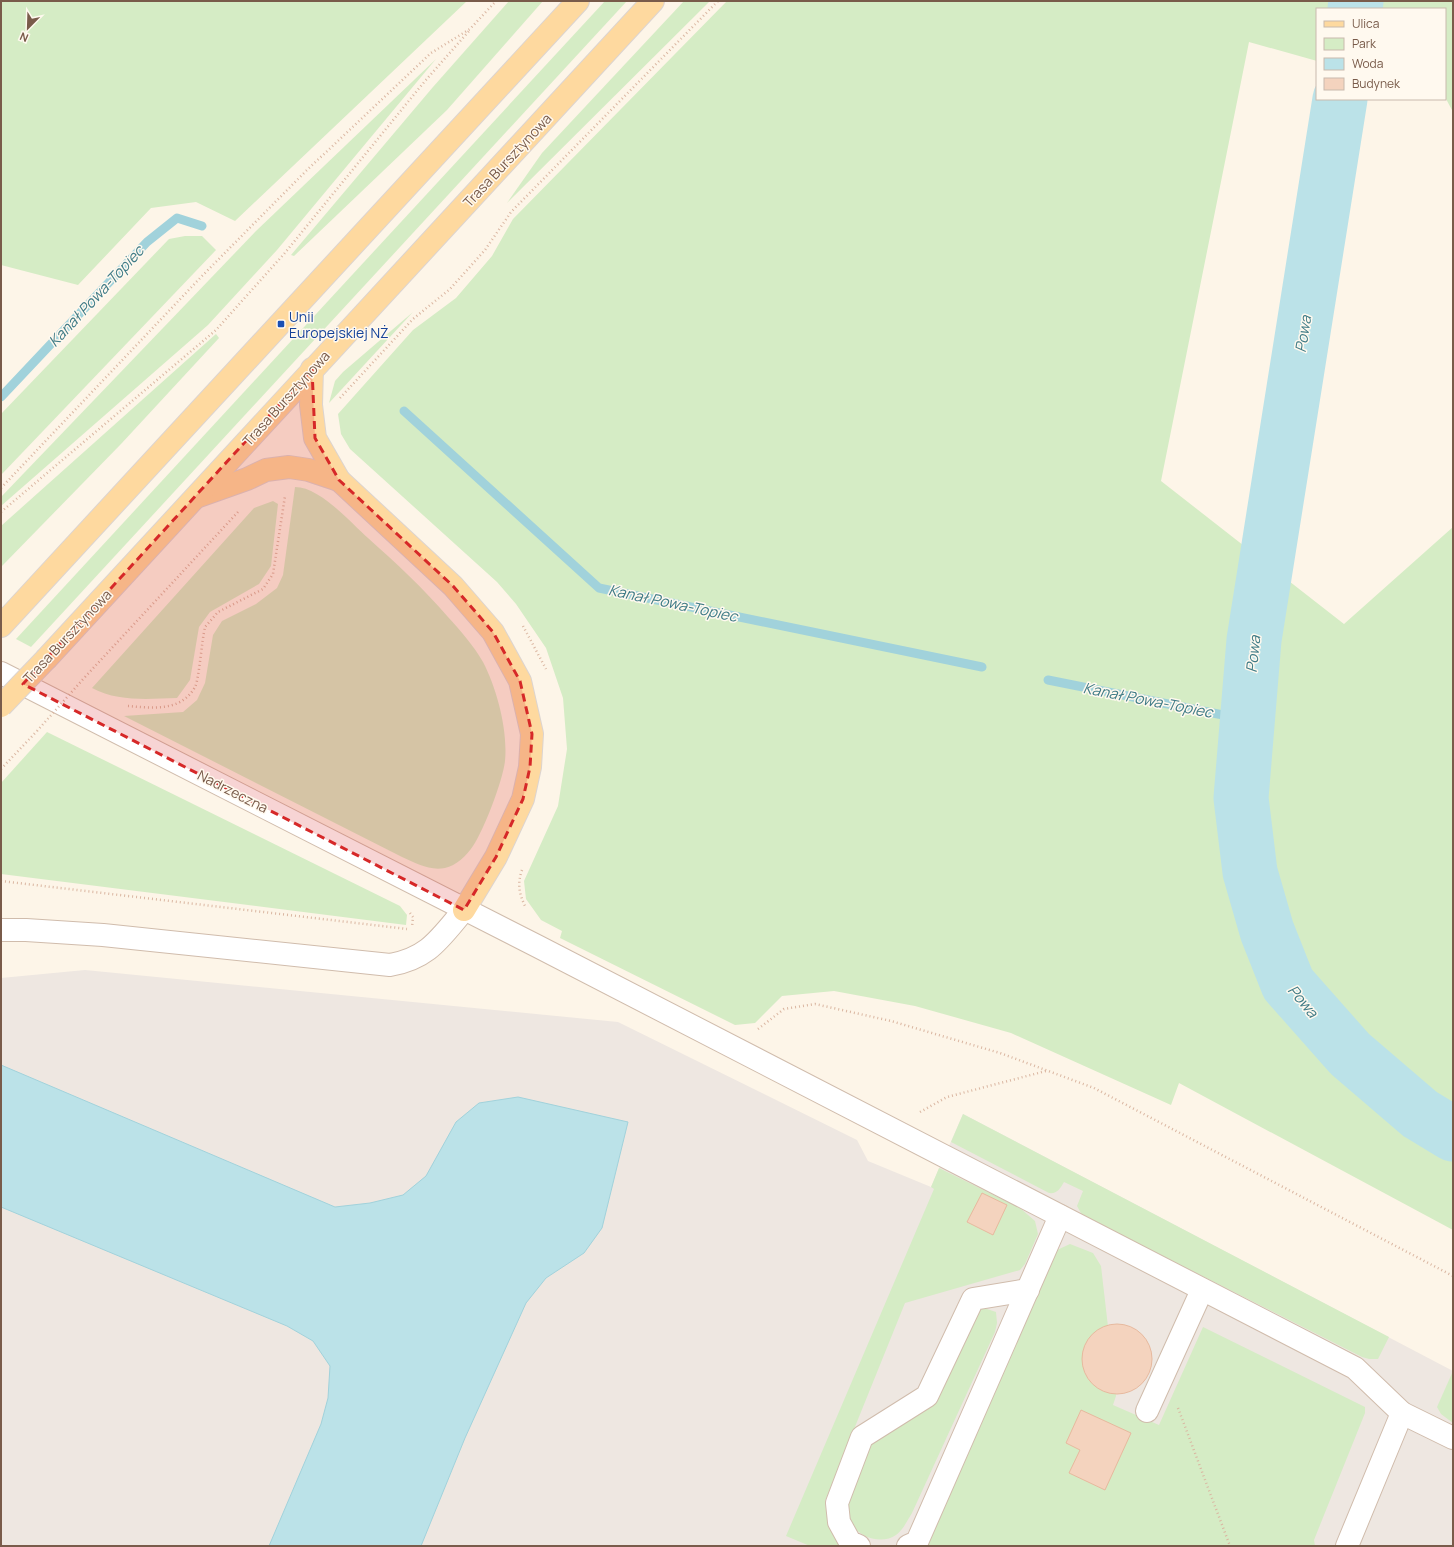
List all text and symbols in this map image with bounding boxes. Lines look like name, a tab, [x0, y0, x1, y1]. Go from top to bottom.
north arrow	[8, 8, 48, 48]
legend	[1316, 8, 1446, 100]
text: Ulica	[1352, 15, 1379, 32]
text: N	[17, 29, 30, 46]
text: Park	[1352, 35, 1377, 52]
text: Woda	[1352, 55, 1383, 72]
text: Budynek	[1352, 75, 1401, 92]
street label: Trasa Bursztynowa	[459, 109, 555, 211]
water label: Kanał Powa-Topiec	[44, 240, 150, 351]
place label: Unii Europejskiej NŻ	[289, 307, 389, 342]
water label: Powa	[1290, 313, 1316, 354]
marker: Unii Europejskiej NŻ	[276, 319, 286, 329]
street label: Trasa Bursztynowa	[238, 346, 334, 450]
water label: Kanał Powa-Topiec	[607, 579, 741, 627]
street label: Trasa Bursztynowa	[19, 585, 115, 687]
water label: Powa	[1241, 634, 1265, 673]
water label: Kanał Powa-Topiec	[1082, 677, 1216, 723]
street label: Nadrzeczna	[194, 765, 272, 817]
water label: Powa	[1283, 980, 1323, 1022]

